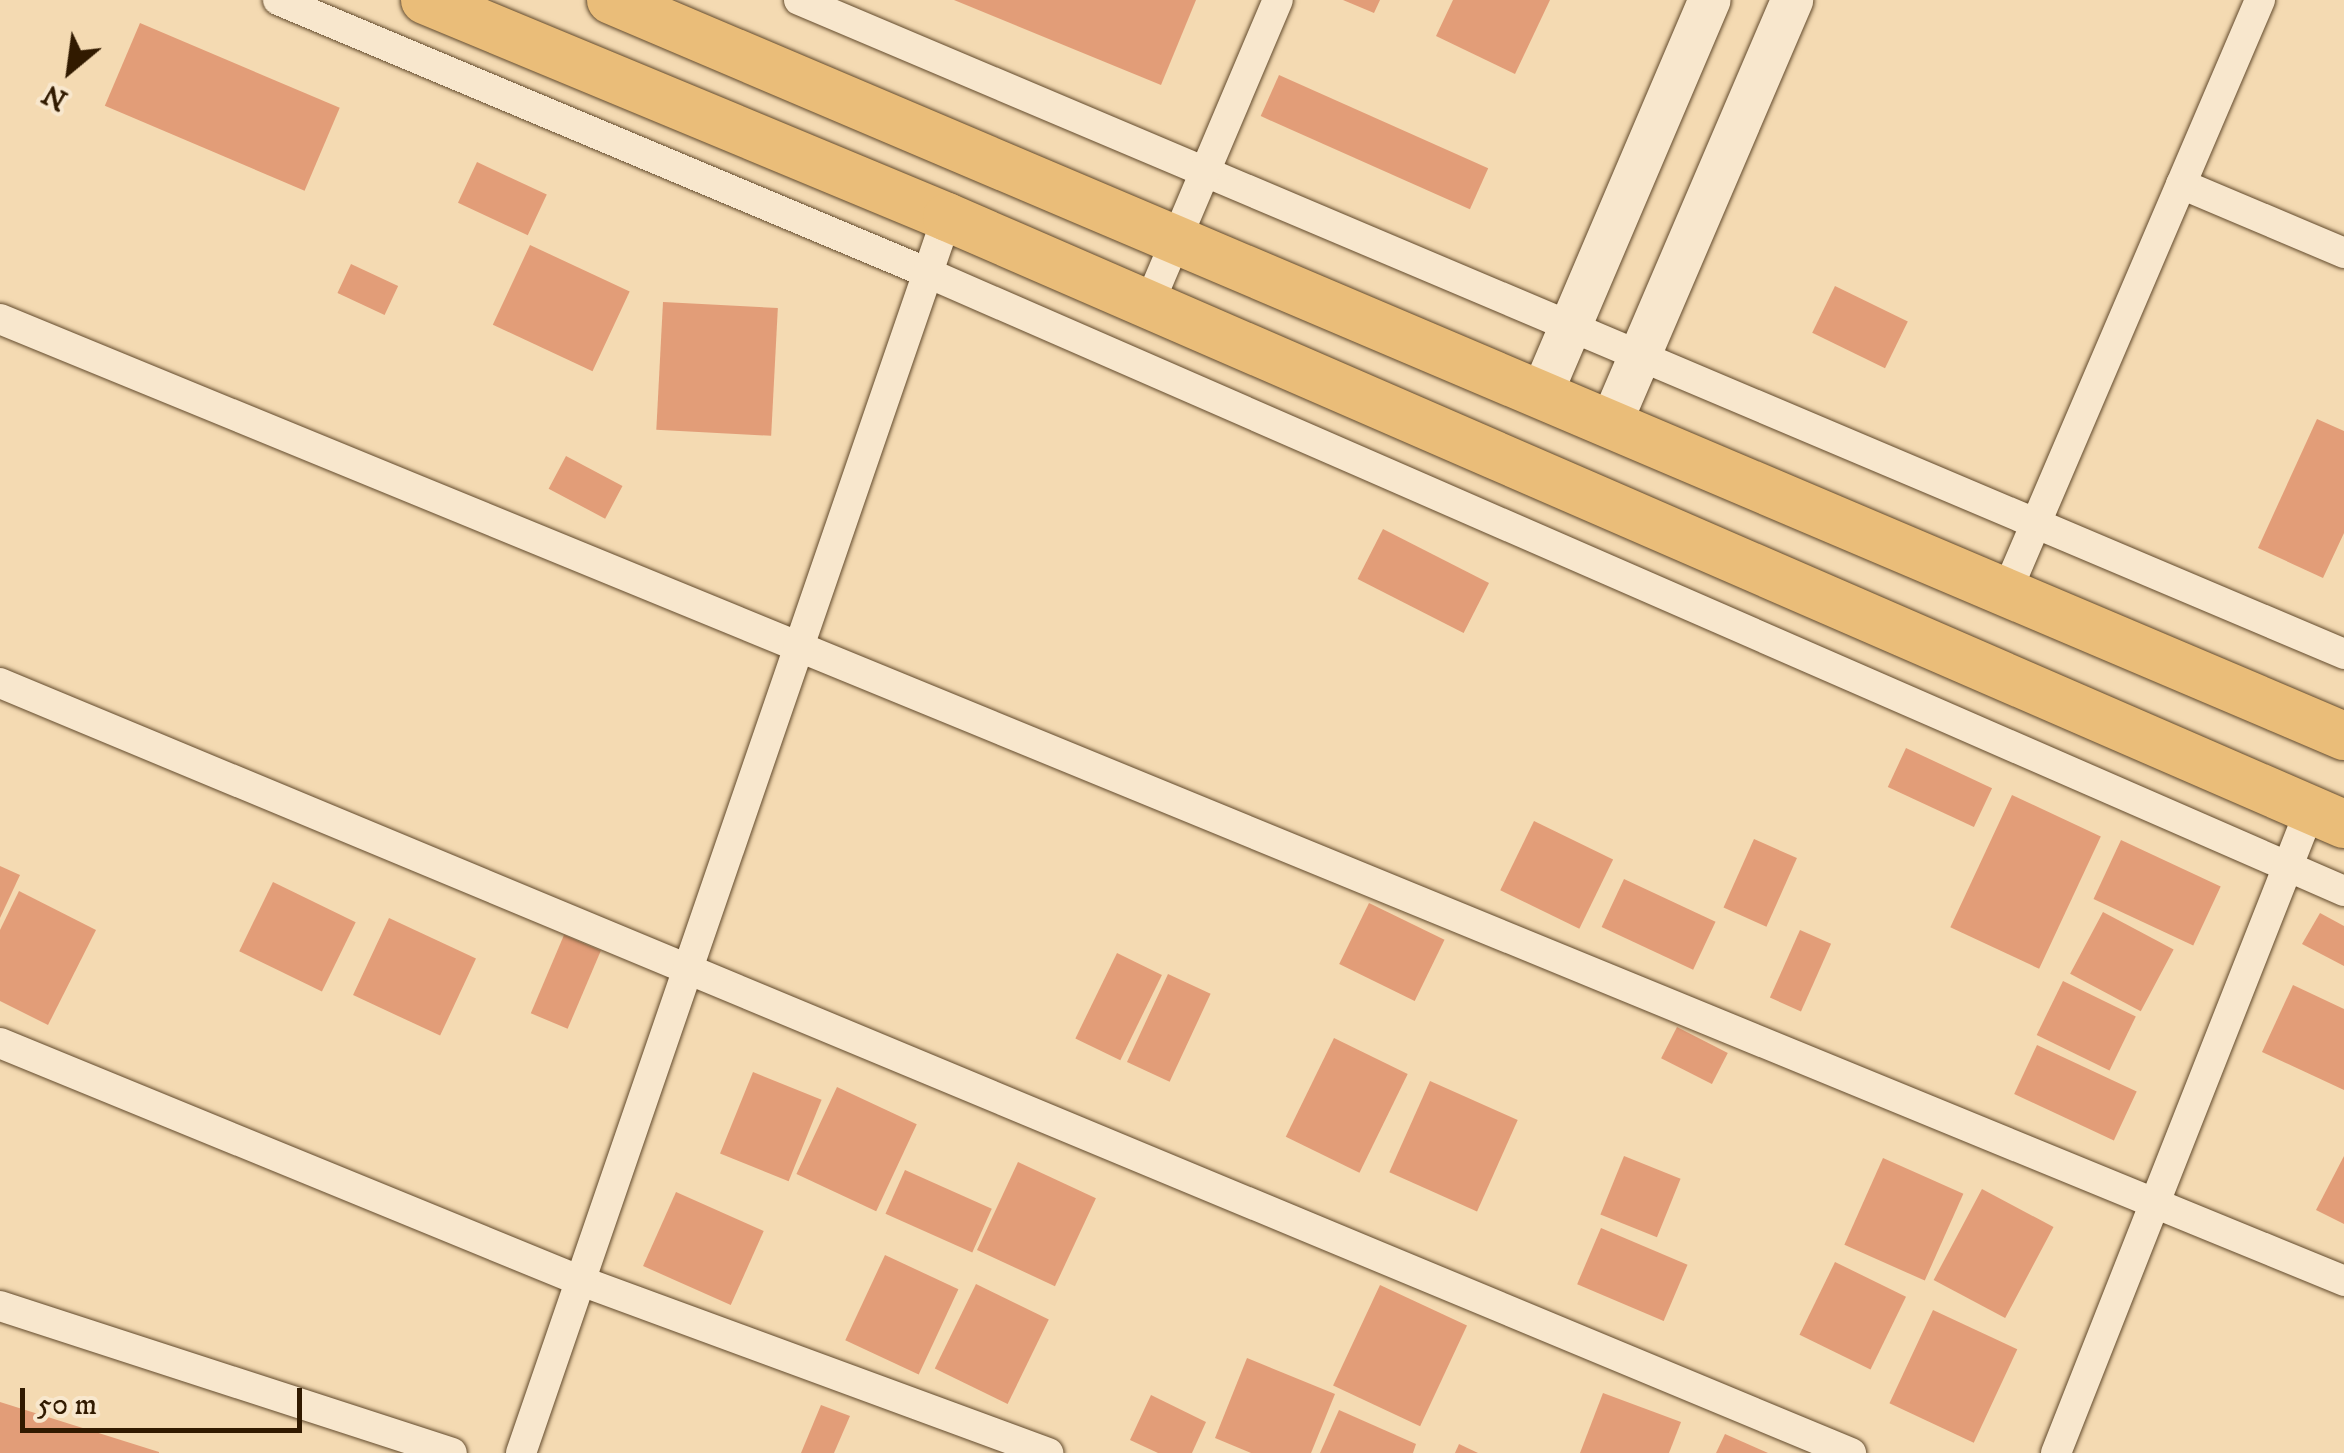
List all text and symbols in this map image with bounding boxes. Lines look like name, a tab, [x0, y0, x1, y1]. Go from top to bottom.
north arrow	[20, 20, 120, 120]
text: N	[37, 76, 74, 118]
scale bar	[25, 1368, 308, 1430]
text: 50 m	[37, 1387, 97, 1424]

